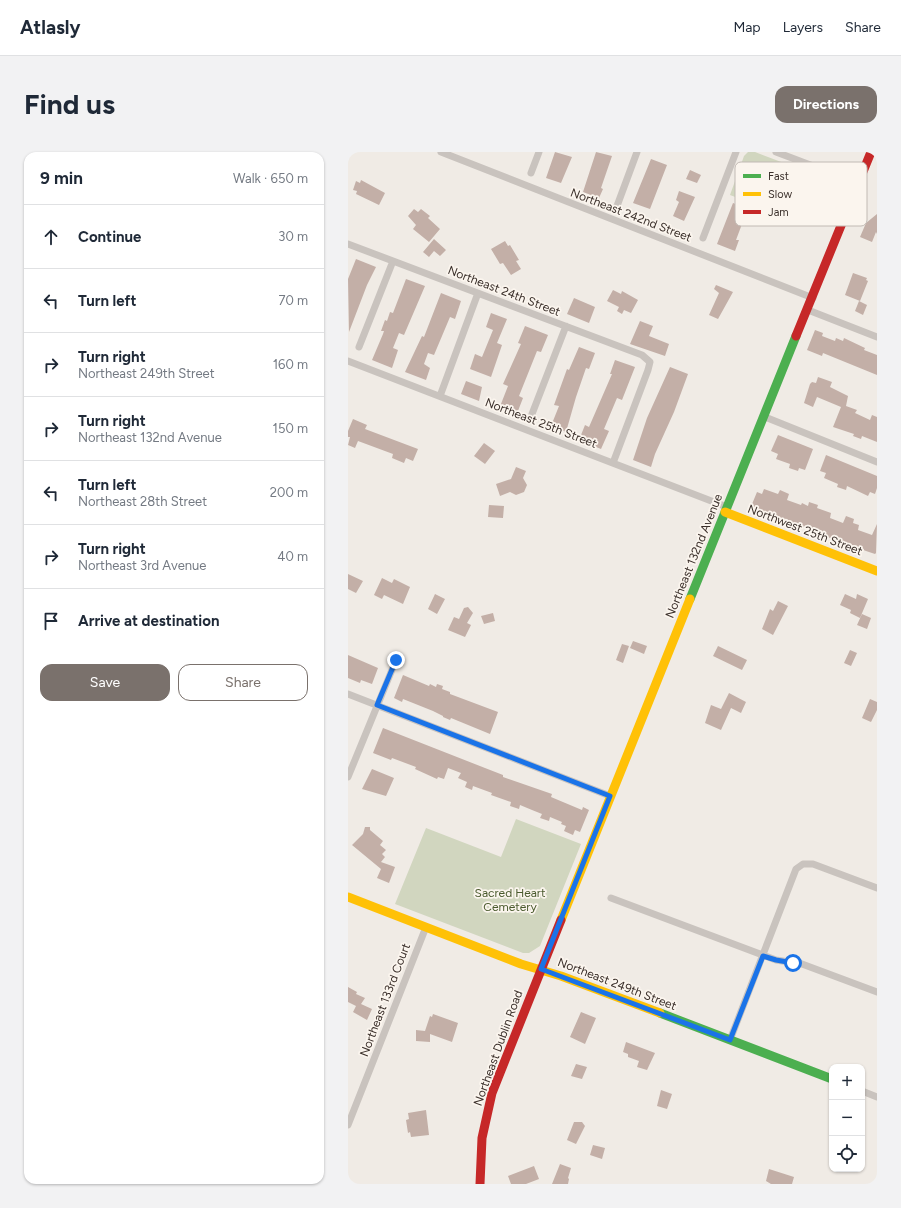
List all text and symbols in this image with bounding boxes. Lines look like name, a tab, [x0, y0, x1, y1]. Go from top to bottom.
text: Atlasly	[20, 16, 80, 39]
text: Map	[733, 19, 761, 36]
text: Layers	[783, 19, 823, 36]
text: Share	[845, 19, 881, 36]
button: Directions	[775, 86, 877, 123]
text: Find us	[24, 87, 115, 121]
legend	[735, 162, 867, 226]
text: 9 min	[40, 168, 83, 188]
text: Fast	[768, 170, 789, 183]
text: Walk · 650 m	[233, 171, 308, 186]
street label: Northeast 242nd Street	[569, 185, 694, 245]
text: Slow	[768, 188, 792, 201]
text: Jam	[768, 206, 789, 219]
icon: ahead	[40, 226, 62, 248]
text: Continue	[78, 228, 141, 246]
text: 30 m	[278, 229, 308, 244]
street label: Northeast 24th Street	[446, 263, 563, 319]
icon: left	[40, 290, 62, 312]
text: Turn left	[78, 292, 136, 310]
text: 70 m	[278, 293, 308, 308]
text: Turn right	[78, 348, 146, 366]
icon: right	[40, 354, 62, 376]
text: 160 m	[273, 357, 308, 372]
text: Northeast 249th Street	[78, 366, 215, 381]
street label: Northeast 25th Street	[483, 395, 599, 451]
text: Turn right	[78, 412, 146, 430]
icon: right	[40, 418, 62, 440]
text: 150 m	[273, 421, 308, 436]
text: Northeast 132nd Avenue	[78, 430, 222, 445]
text: Turn left	[78, 476, 136, 494]
icon: left	[40, 482, 62, 504]
text: 200 m	[270, 485, 308, 500]
street label: Northeast 132nd Avenue	[663, 491, 726, 620]
text: Northeast 28th Street	[78, 494, 207, 509]
street label: Northwest 25th Street	[746, 502, 865, 559]
text: Turn right	[78, 540, 146, 558]
icon: right	[40, 546, 62, 568]
text: 40 m	[277, 549, 308, 564]
text: Northeast 3rd Avenue	[78, 558, 206, 573]
icon: arrive	[40, 610, 62, 632]
text: Arrive at destination	[78, 612, 219, 630]
route end	[387, 651, 405, 669]
button: Save	[40, 664, 170, 701]
button: Share	[178, 664, 308, 701]
park label: Sacred Heart Cemetery	[475, 886, 546, 914]
street label: Northeast 133rd Court	[357, 941, 413, 1059]
route start	[784, 954, 802, 972]
street label: Northeast 249th Street	[556, 955, 679, 1013]
street label: Northeast Dublin Road	[471, 988, 525, 1108]
map controls	[829, 1064, 865, 1172]
button: +	[829, 1064, 865, 1100]
button: −	[829, 1100, 865, 1136]
button: locate	[829, 1136, 865, 1172]

